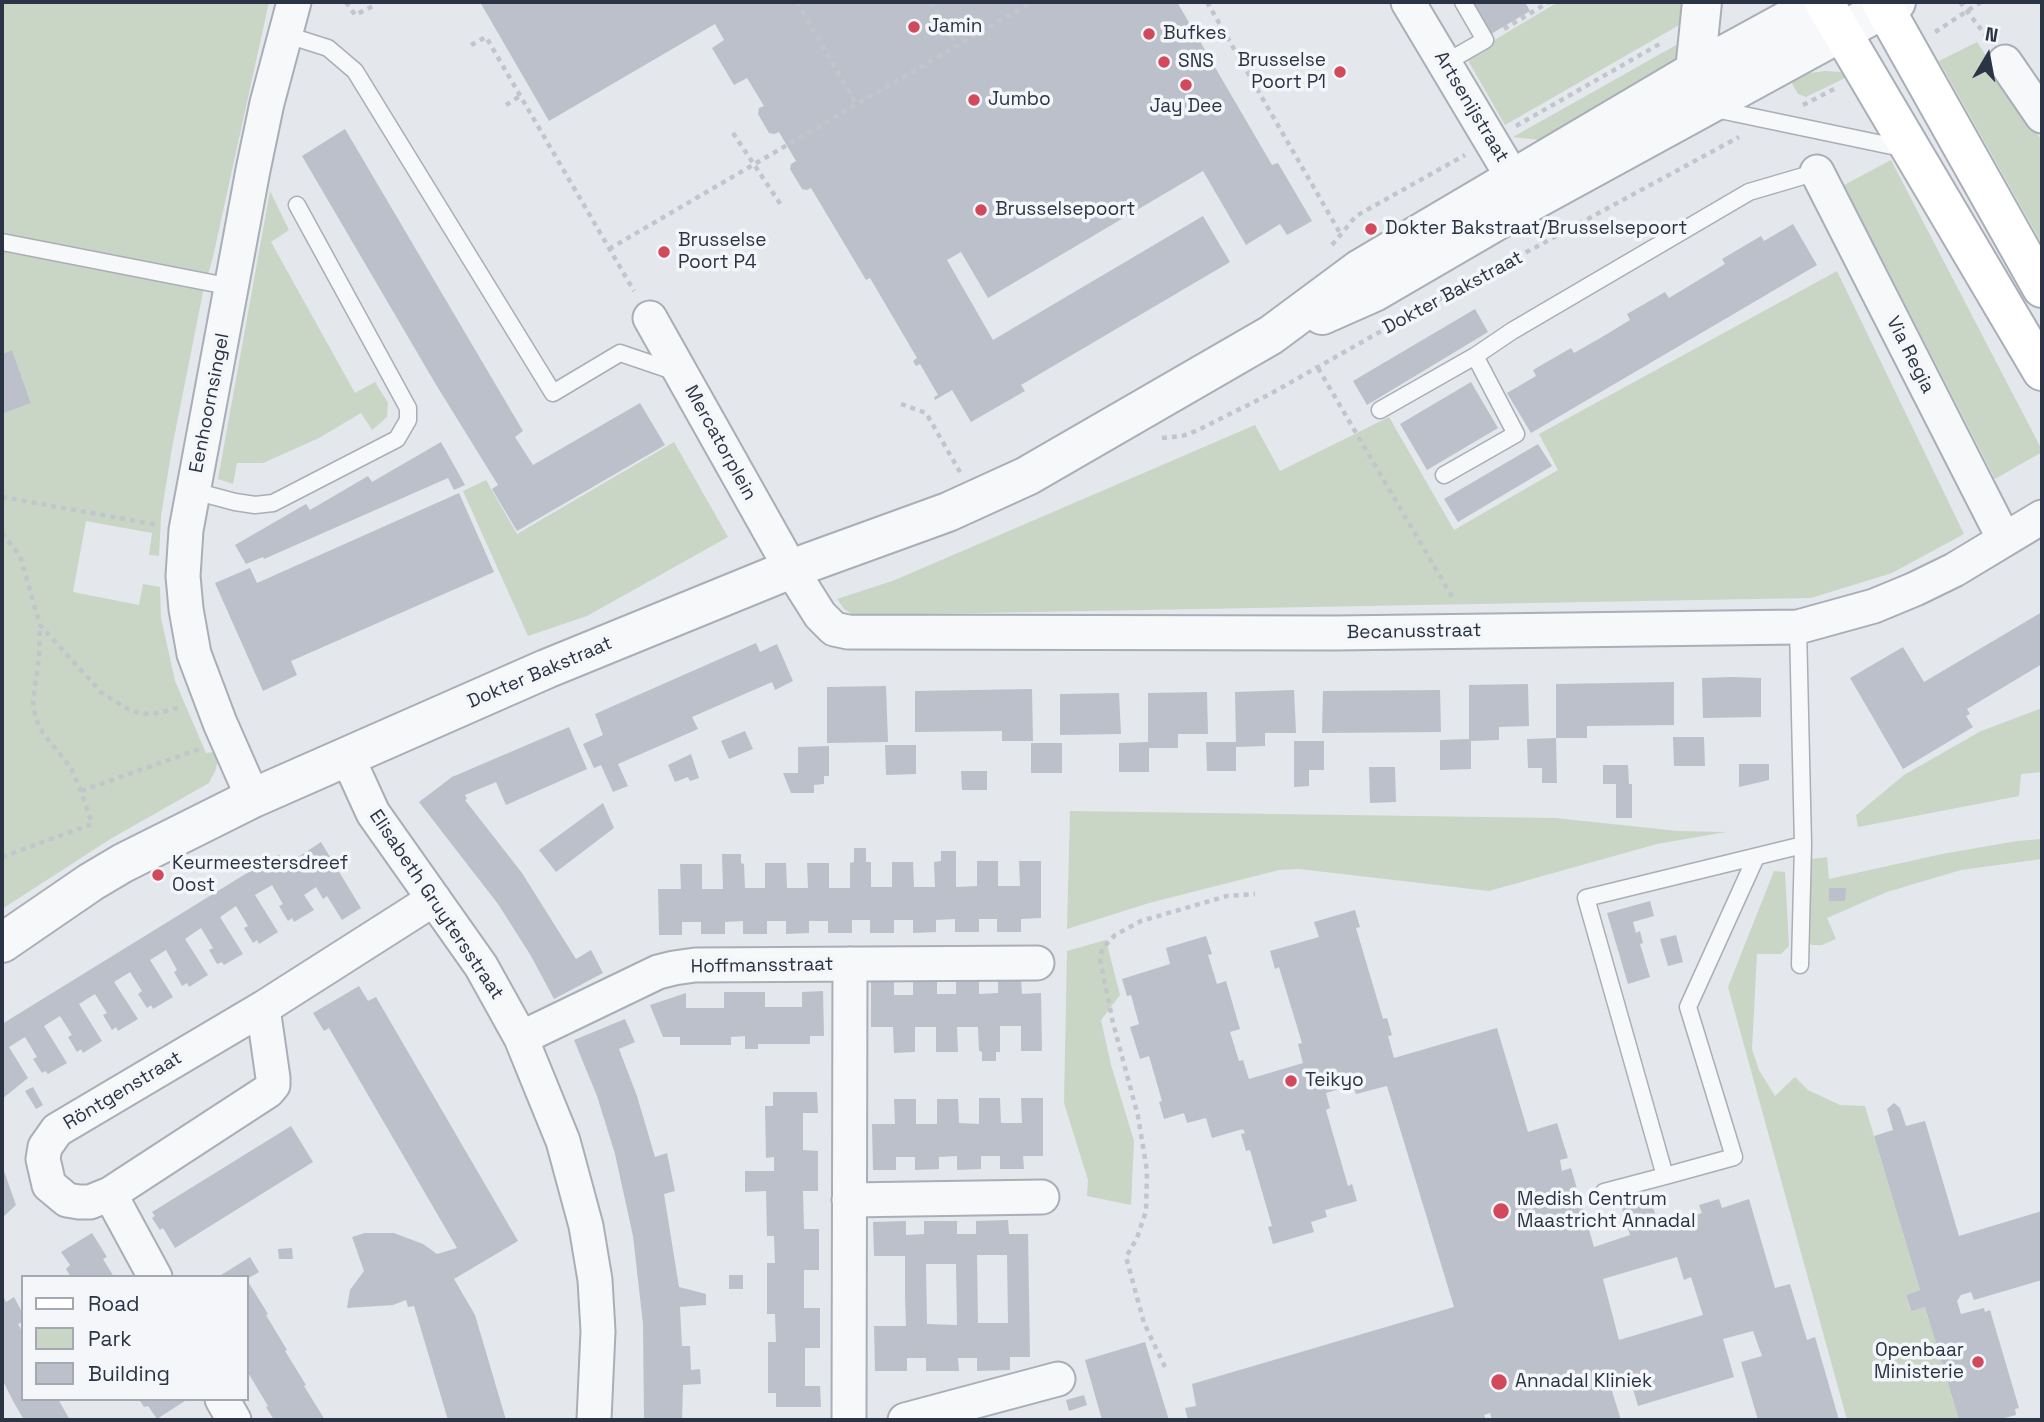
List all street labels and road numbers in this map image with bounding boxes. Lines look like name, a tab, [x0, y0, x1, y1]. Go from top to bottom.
street label: Artsenijstraat	[1429, 47, 1513, 167]
street label: Dokter Bakstraat	[1379, 247, 1527, 339]
street label: Via Regia	[1881, 313, 1939, 397]
street label: Eenhoornsingel	[185, 331, 235, 475]
street label: Mercatorplein	[679, 382, 761, 504]
street label: Becanusstraat	[1347, 619, 1481, 645]
street label: Dokter Bakstraat	[464, 632, 616, 714]
street label: Elisabeth Gruytersstraat	[364, 806, 508, 1004]
street label: Hoffmansstraat	[691, 953, 833, 979]
street label: Röntgenstraat	[60, 1047, 186, 1135]

